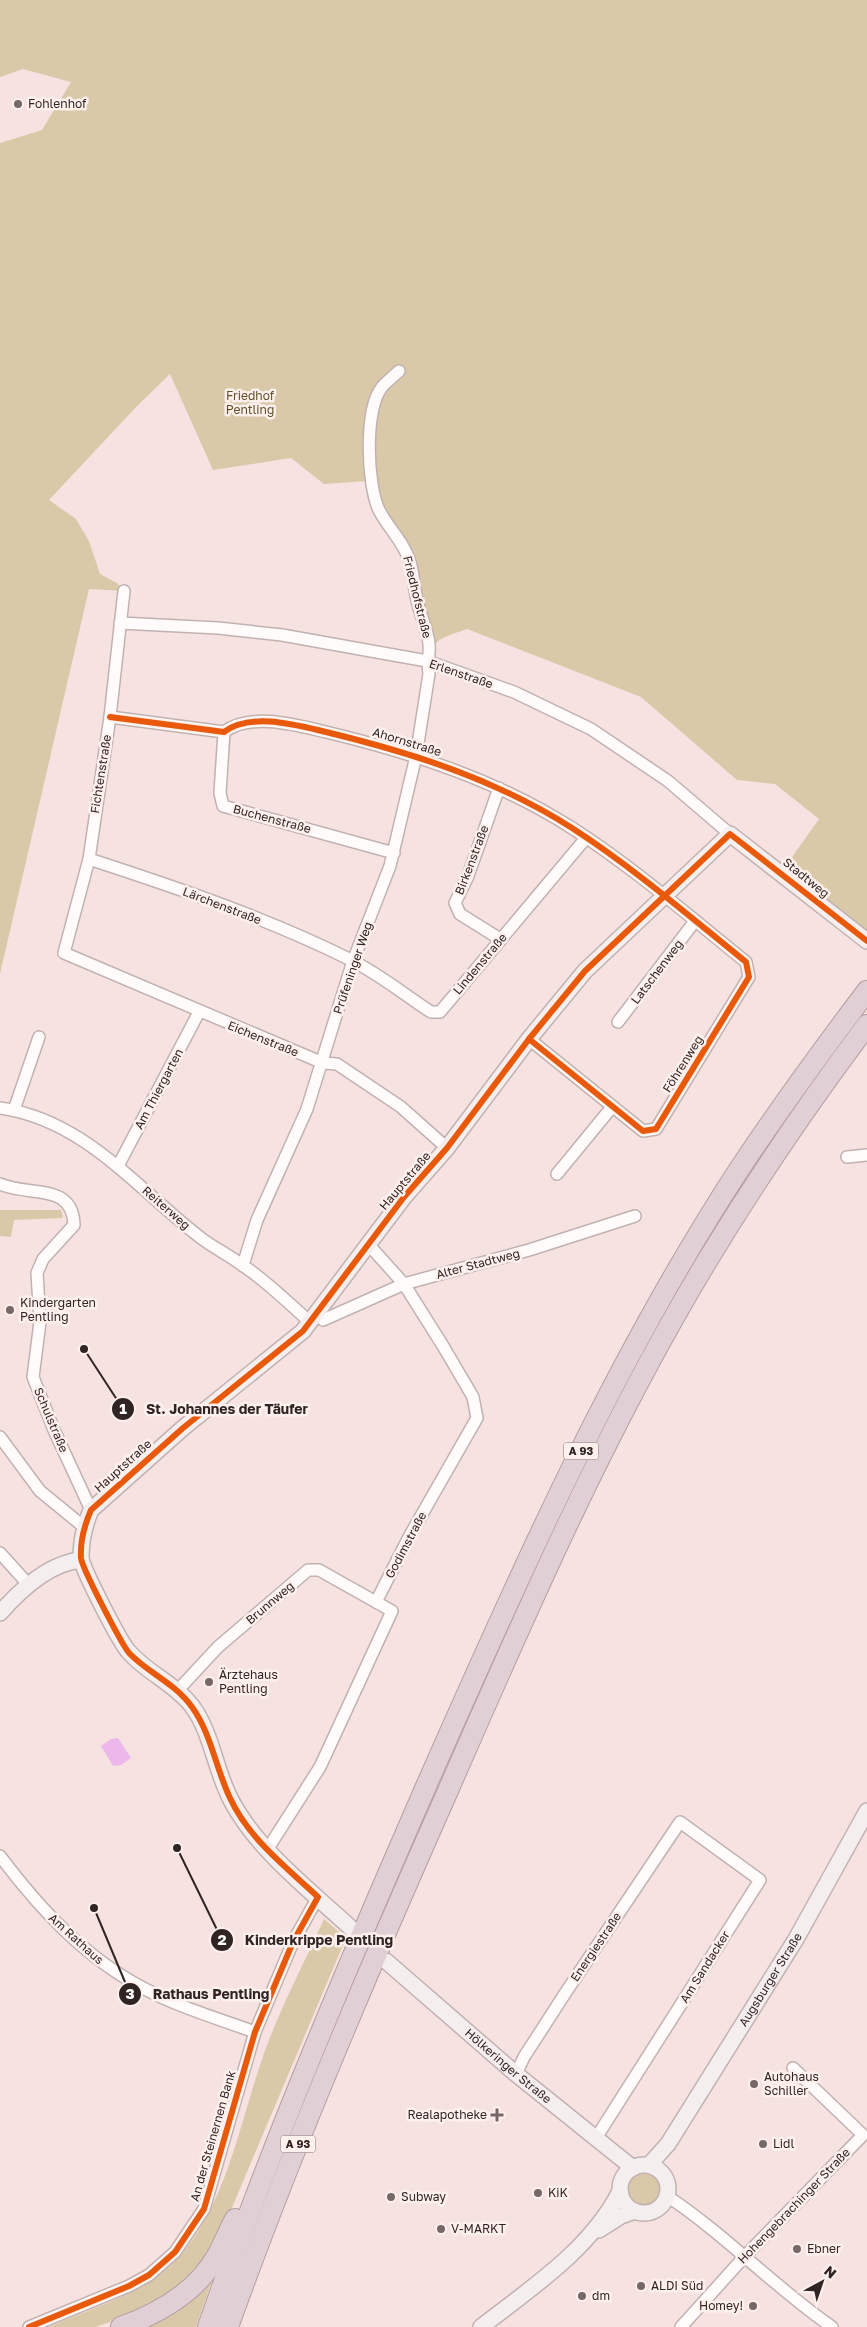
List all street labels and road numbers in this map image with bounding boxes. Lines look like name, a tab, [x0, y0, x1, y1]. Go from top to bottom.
street label: Friedhofstraße	[400, 554, 435, 640]
street label: Erlenstraße	[427, 656, 495, 691]
street label: Ahornstraße	[371, 724, 443, 759]
street label: Fichtenstraße	[87, 733, 114, 814]
street label: Buchenstraße	[232, 801, 313, 836]
street label: Birkenstraße	[451, 823, 492, 897]
street label: Stadtweg	[780, 854, 833, 901]
street label: Lärchenstraße	[181, 884, 264, 927]
street label: Prüfeninger Weg	[330, 920, 375, 1016]
street label: Lindenstraße	[450, 930, 510, 997]
street label: Latschenweg	[627, 936, 686, 1007]
street label: Eichenstraße	[226, 1017, 301, 1060]
street label: Föhrenweg	[659, 1032, 706, 1095]
street label: Am Thiergarten	[131, 1046, 186, 1132]
street label: Hauptstraße	[376, 1148, 433, 1213]
street label: Reiterweg	[139, 1183, 193, 1233]
street label: Alter Stadtweg	[434, 1245, 521, 1282]
street label: Schulstraße	[31, 1385, 72, 1455]
street label: Hauptstraße	[91, 1436, 154, 1495]
road number: A 93	[564, 1442, 598, 1460]
street label: Godimstraße	[382, 1509, 429, 1581]
street label: Brunnweg	[242, 1578, 297, 1627]
street label: Energiestraße	[567, 1909, 624, 1984]
street label: Am Rathaus	[46, 1910, 107, 1967]
street label: Am Sandacker	[676, 1928, 733, 2006]
street label: Augsburger Straße	[735, 1930, 805, 2029]
street label: Hölkeringer Straße	[462, 2025, 555, 2106]
street label: An der Steinernen Bank	[187, 2068, 238, 2203]
road number: A 93	[280, 2136, 316, 2152]
street label: Hohengebrachinger Straße	[734, 2145, 853, 2267]

